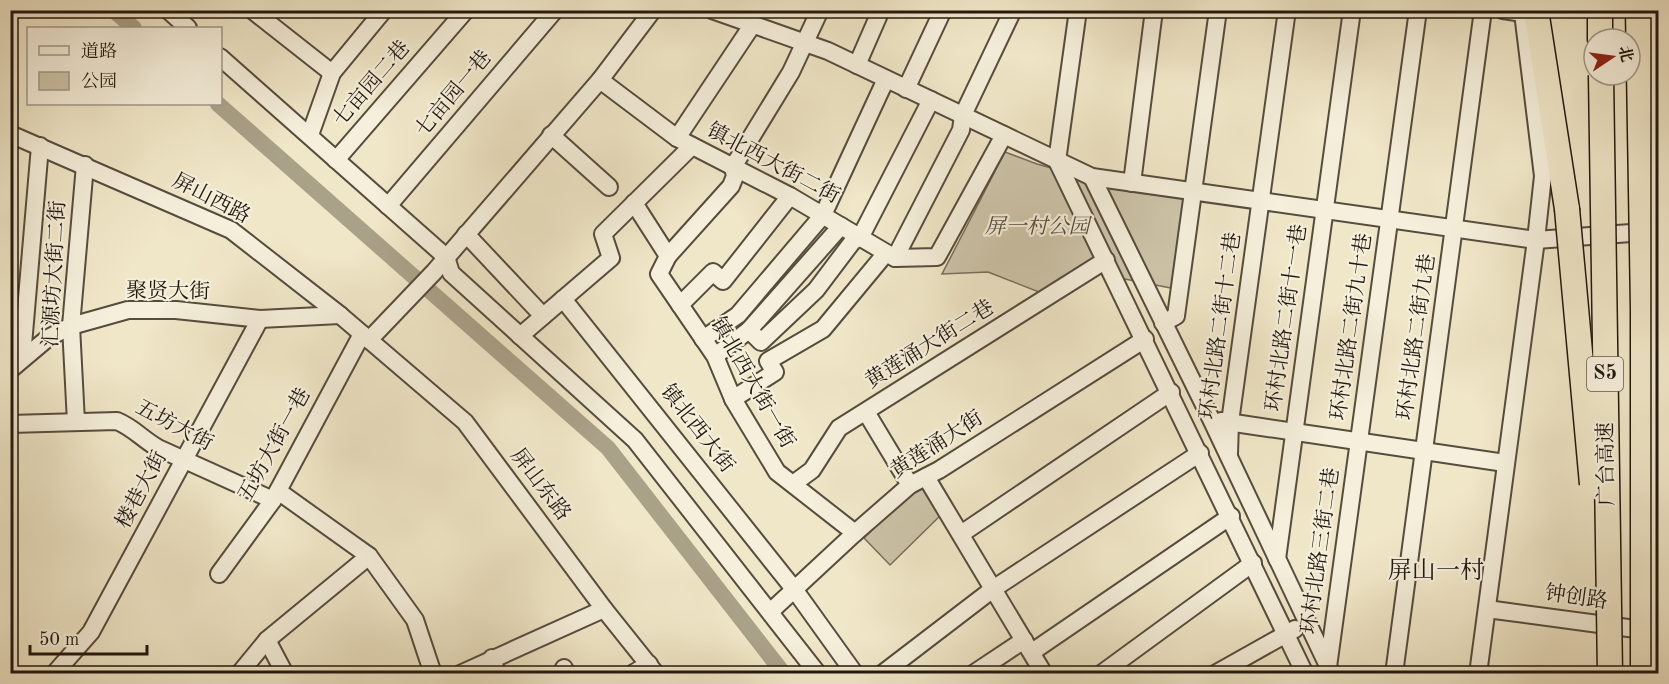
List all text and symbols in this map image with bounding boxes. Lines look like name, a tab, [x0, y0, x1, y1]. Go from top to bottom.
legend	[27, 27, 222, 105]
north arrow	[1582, 27, 1642, 87]
street label: 七亩园二巷	[328, 36, 414, 131]
text: 道路	[81, 41, 117, 61]
text: 北	[1615, 44, 1636, 64]
street label: 七亩园一巷	[411, 46, 496, 141]
text: 公园	[81, 72, 117, 91]
street label: 镇北西大街二街	[703, 118, 844, 208]
street label: 屏山西路	[169, 169, 254, 227]
street label: 汇源坊大街二街	[39, 200, 69, 348]
park label: 屏一村公园	[985, 215, 1092, 238]
street label: 环村北路二街十一巷	[1261, 223, 1311, 413]
street label: 环村北路二街十二巷	[1195, 231, 1245, 421]
street label: 环村北路二街九十巷	[1326, 232, 1376, 422]
street label: 环村北路二街九巷	[1393, 252, 1439, 422]
street label: 聚贤大街	[126, 279, 210, 303]
street label: 黄莲涌大街二巷	[861, 295, 998, 393]
street label: 镇北西大街一街	[706, 313, 800, 452]
road number: S5	[1587, 357, 1623, 391]
street label: 镇北西大街	[656, 380, 739, 477]
street label: 五坊大街一巷	[234, 384, 315, 505]
street label: 五坊大街	[132, 395, 217, 455]
street label: 黄莲涌大街	[886, 406, 987, 482]
street label: 广台高速	[1594, 422, 1618, 506]
street label: 屏山东路	[506, 444, 575, 525]
street label: 楼巷大街	[111, 447, 171, 532]
street label: 环村北路三街二巷	[1297, 466, 1343, 636]
district label: 屏山一村	[1388, 557, 1484, 584]
street label: 钟创路	[1543, 581, 1609, 613]
scale bar	[30, 618, 147, 656]
text: 50 m	[39, 631, 79, 649]

